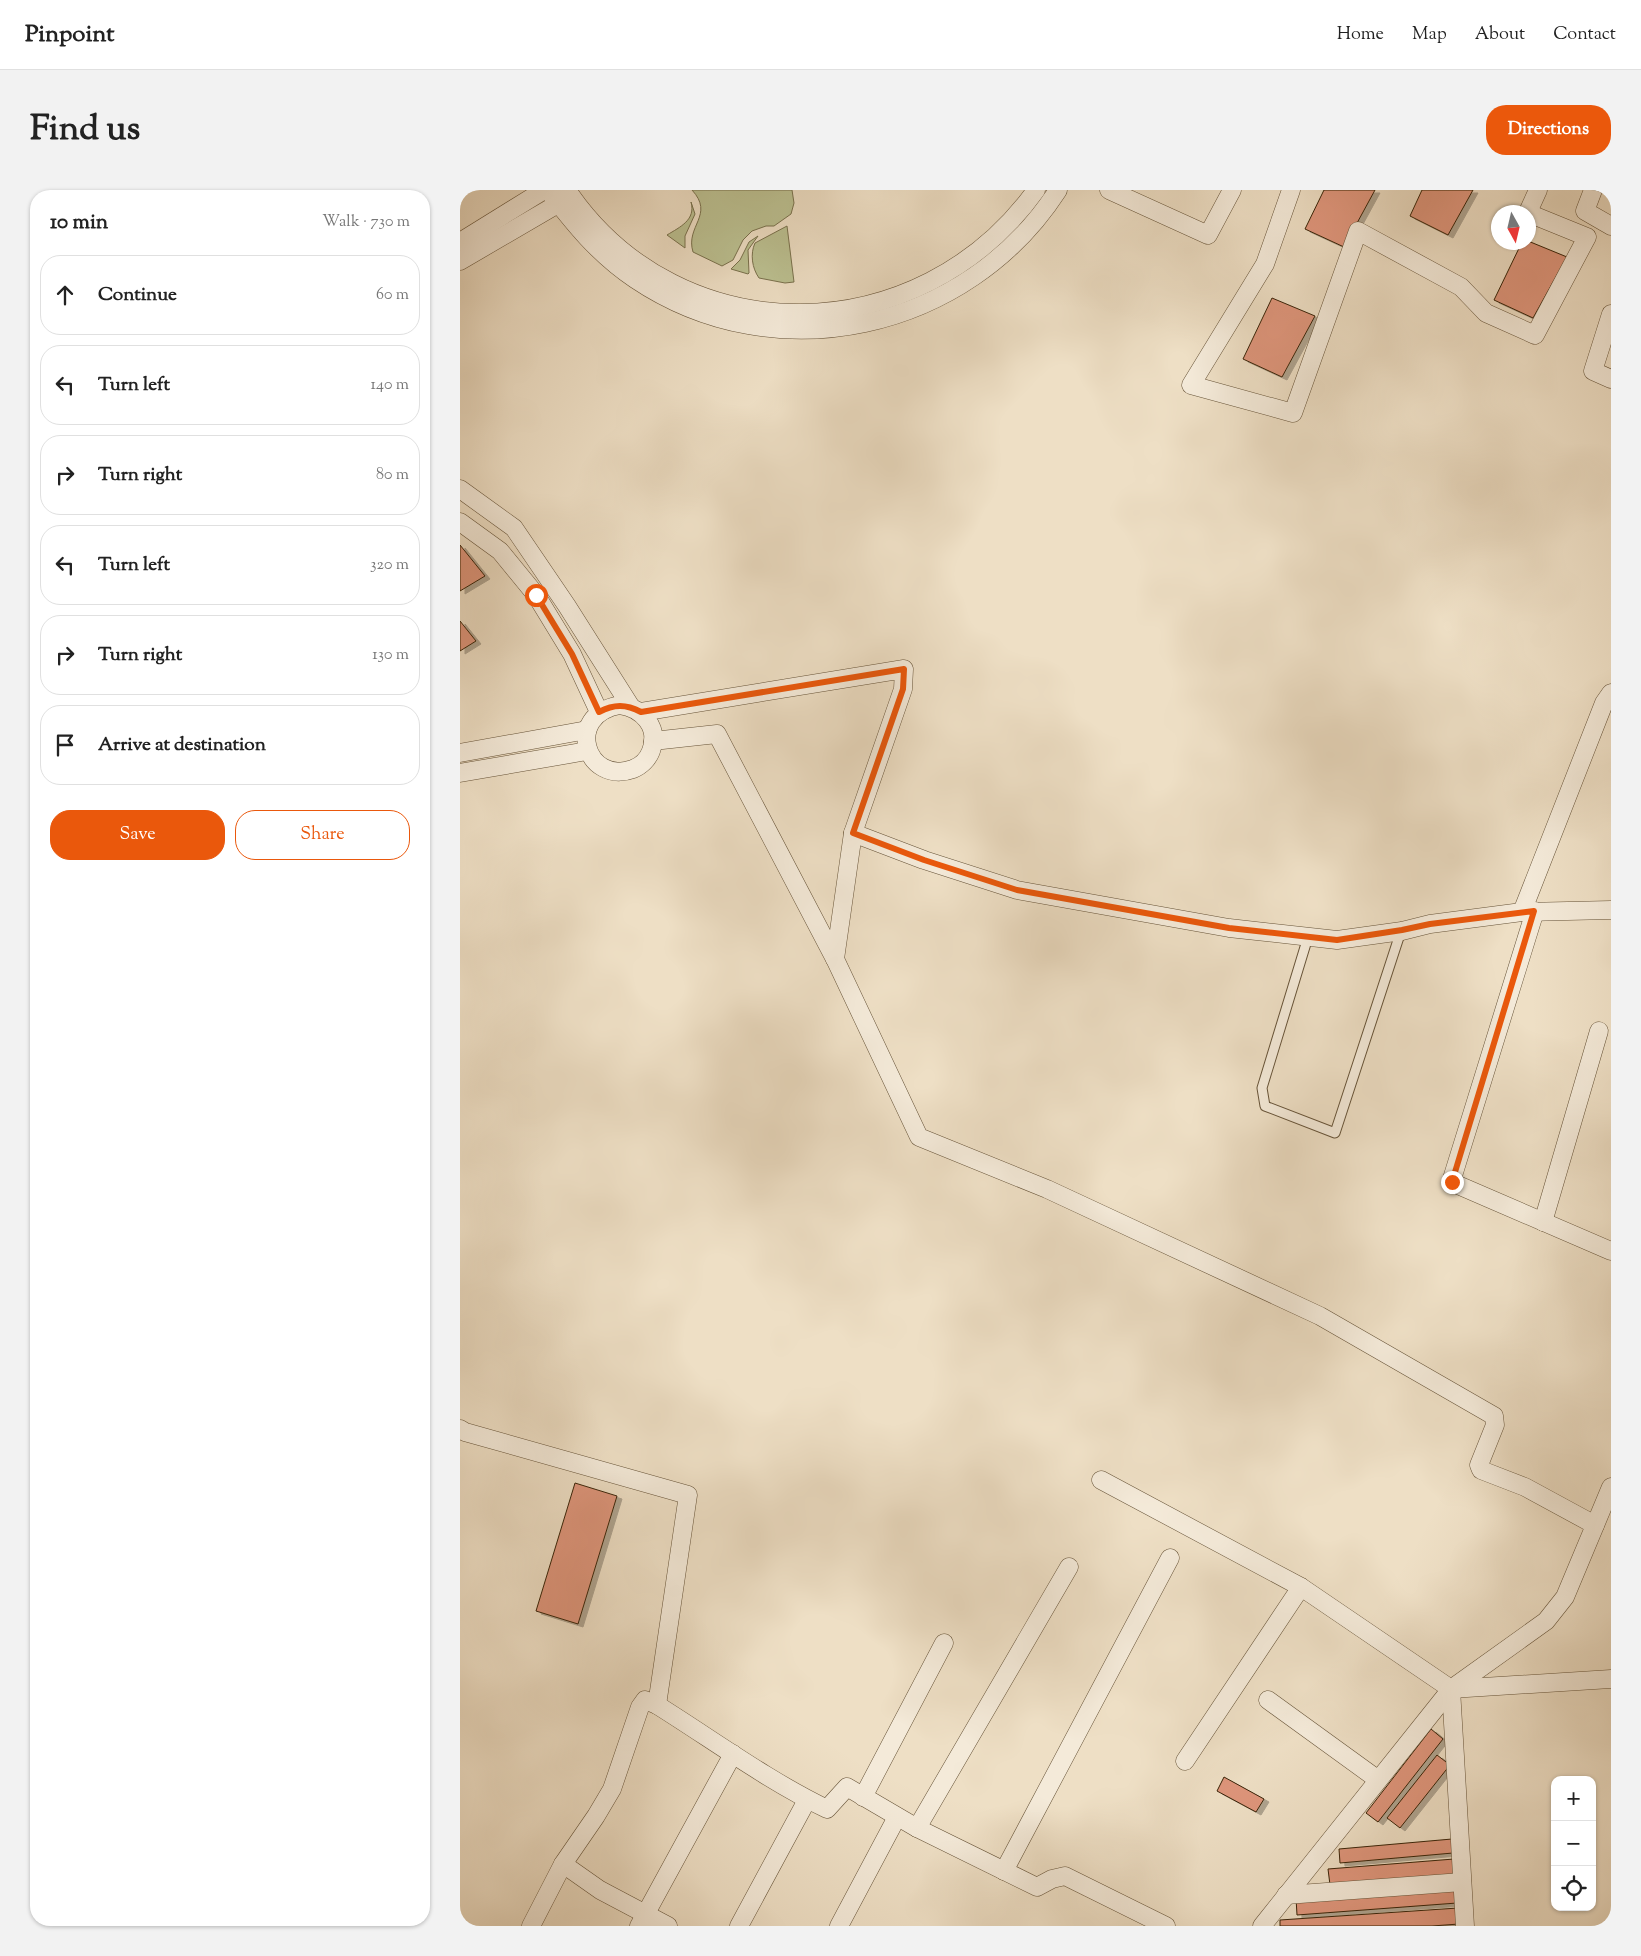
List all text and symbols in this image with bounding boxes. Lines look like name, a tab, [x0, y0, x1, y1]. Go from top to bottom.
text: Pinpoint	[25, 18, 114, 52]
text: Home	[1337, 22, 1384, 48]
text: Map	[1412, 22, 1447, 48]
text: About	[1475, 22, 1525, 48]
text: Contact	[1553, 22, 1616, 48]
text: Find us	[30, 105, 140, 156]
button: Directions	[1486, 105, 1611, 155]
north arrow	[1491, 205, 1536, 250]
text: 10 min	[50, 208, 108, 238]
text: Walk · 730 m	[322, 211, 410, 234]
icon: ahead	[51, 281, 79, 309]
text: Continue	[98, 282, 177, 309]
text: 60 m	[376, 284, 409, 307]
icon: left	[51, 371, 79, 399]
text: Turn left	[98, 372, 170, 399]
text: 140 m	[371, 374, 409, 397]
icon: right	[51, 461, 79, 489]
text: Turn right	[98, 462, 182, 489]
text: 80 m	[376, 464, 409, 487]
icon: left	[51, 551, 79, 579]
text: Turn left	[98, 552, 170, 579]
text: 320 m	[370, 554, 409, 577]
route start	[525, 584, 548, 607]
icon: right	[51, 641, 79, 669]
text: Turn right	[98, 642, 182, 669]
text: 130 m	[372, 644, 409, 667]
icon: arrive	[51, 731, 79, 759]
text: Arrive at destination	[98, 732, 266, 759]
button: Save	[50, 810, 225, 860]
button: Share	[235, 810, 410, 860]
route end	[1441, 1171, 1464, 1194]
map controls	[1551, 1776, 1596, 1911]
button: +	[1551, 1776, 1596, 1821]
button: −	[1551, 1821, 1596, 1866]
button: locate	[1551, 1866, 1596, 1911]

